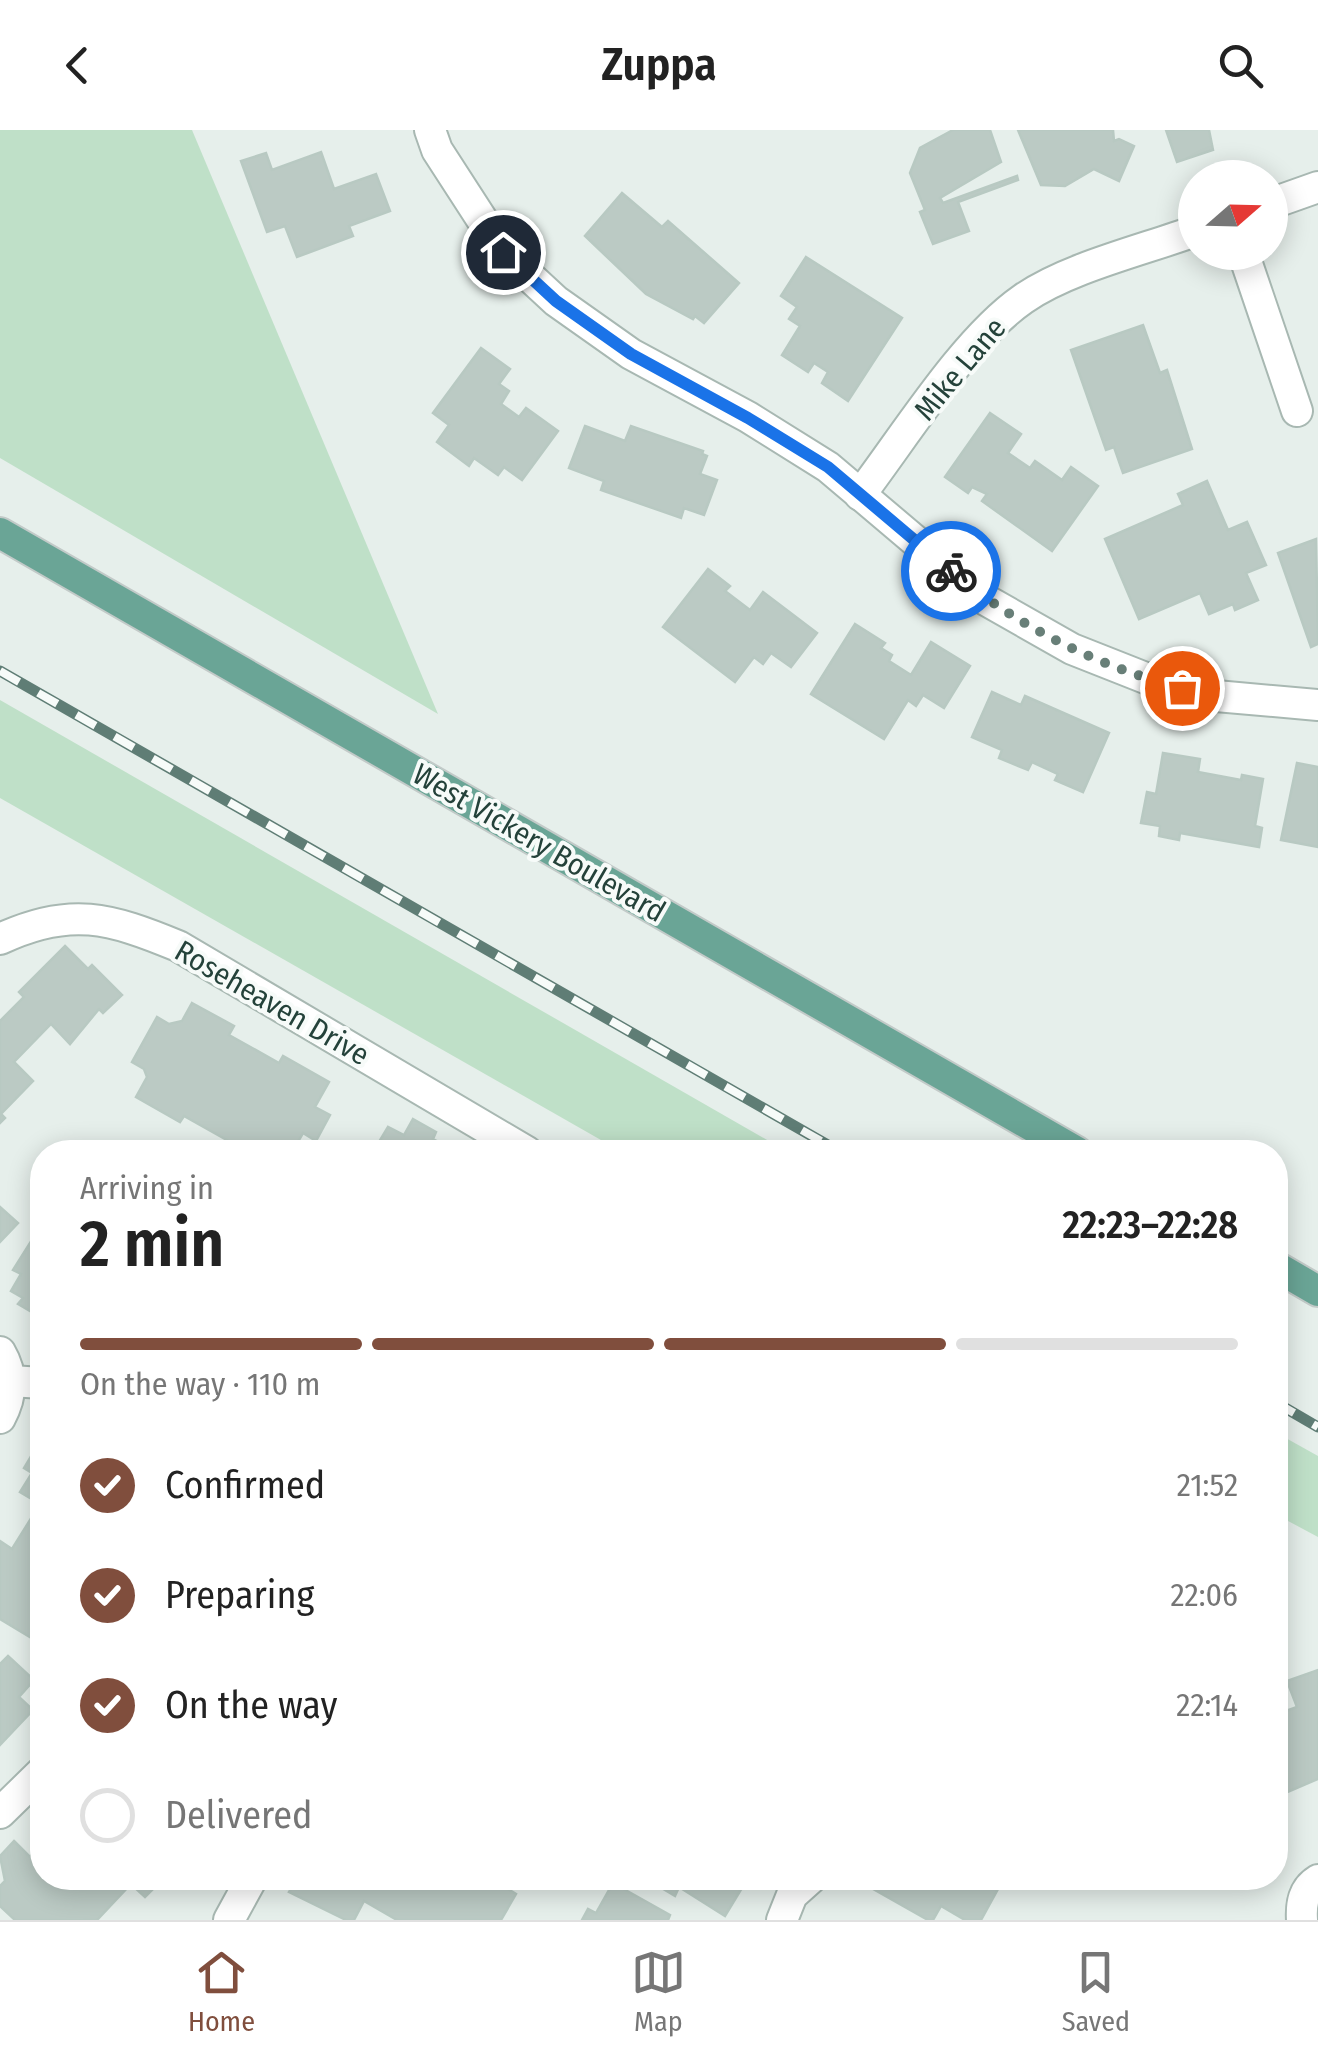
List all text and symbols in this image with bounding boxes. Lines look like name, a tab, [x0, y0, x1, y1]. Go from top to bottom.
icon: back	[50, 38, 105, 93]
text: Zuppa	[601, 38, 717, 92]
icon: search	[1213, 38, 1268, 93]
north arrow	[1178, 160, 1288, 270]
map controls	[1178, 160, 1288, 270]
pin	[461, 210, 546, 295]
icon: home	[476, 225, 531, 280]
street label: Mike Lane	[907, 310, 1013, 428]
courier	[901, 521, 1001, 621]
icon: bike	[924, 544, 979, 599]
pin	[1140, 646, 1225, 731]
icon: bag	[1155, 661, 1210, 716]
street label: West Vickery Boulevard	[406, 756, 672, 930]
street label: Roseheaven Drive	[168, 933, 376, 1073]
text: Arriving in	[80, 1169, 214, 1207]
text: 22:23–22:28	[1062, 1202, 1238, 1248]
text: 2 min	[80, 1205, 224, 1283]
text: On the way · 110 m	[80, 1365, 320, 1403]
icon: check	[80, 1458, 135, 1513]
text: Confirmed	[165, 1462, 325, 1508]
text: 21:52	[1177, 1466, 1238, 1504]
icon: check	[80, 1568, 135, 1623]
text: Preparing	[165, 1572, 314, 1618]
text: 22:06	[1170, 1576, 1238, 1614]
icon: check	[80, 1678, 135, 1733]
text: On the way	[165, 1682, 337, 1728]
text: 22:14	[1176, 1686, 1238, 1724]
text: Delivered	[165, 1792, 312, 1838]
tab: Home	[188, 1945, 255, 2038]
tab: Map	[631, 1945, 686, 2038]
tab: Saved	[1062, 1945, 1130, 2038]

